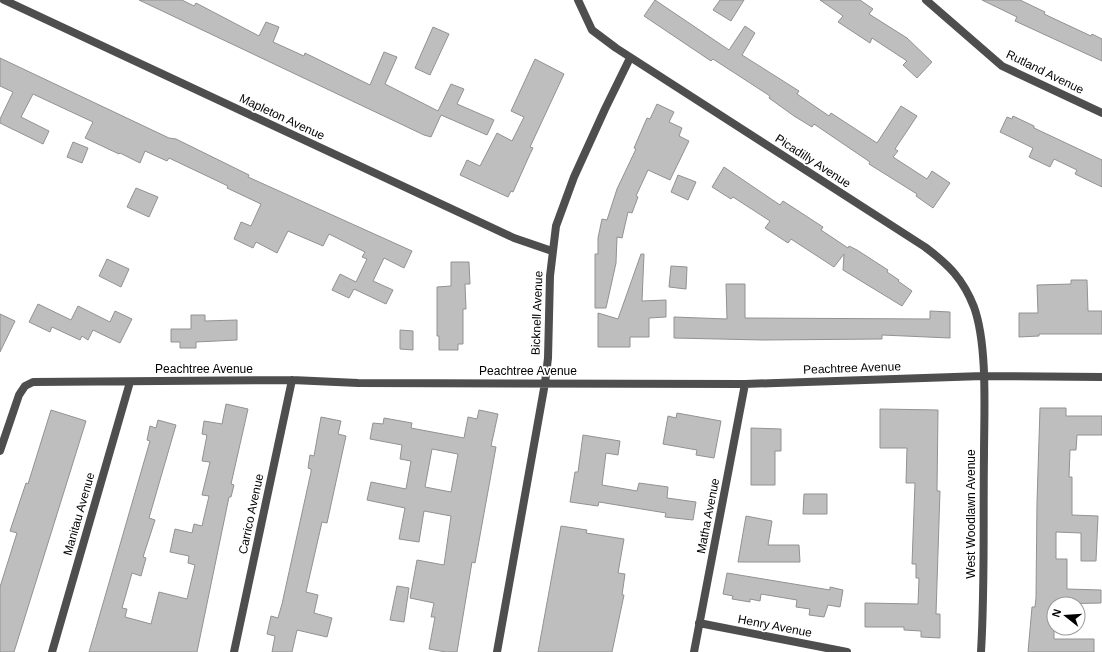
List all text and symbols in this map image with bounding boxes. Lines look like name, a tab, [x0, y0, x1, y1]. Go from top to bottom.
street label: Rutland Avenue	[1004, 47, 1086, 97]
street label: Mapleton Avenue	[237, 91, 327, 143]
street label: Picadilly Avenue	[773, 131, 854, 191]
street label: Bicknell Avenue	[529, 270, 545, 355]
street label: Peachtree Avenue	[803, 359, 901, 377]
street label: Peachtree Avenue	[155, 362, 253, 376]
street label: Peachtree Avenue	[479, 364, 577, 378]
street label: West Woodlawn Avenue	[964, 449, 978, 579]
street label: Manitau Avenue	[60, 471, 98, 557]
street label: Carrico Avenue	[236, 472, 266, 555]
street label: Matha Avenue	[694, 477, 722, 555]
north arrow	[1046, 596, 1086, 636]
text: N	[1050, 607, 1063, 619]
street label: Henry Avenue	[737, 612, 814, 640]

